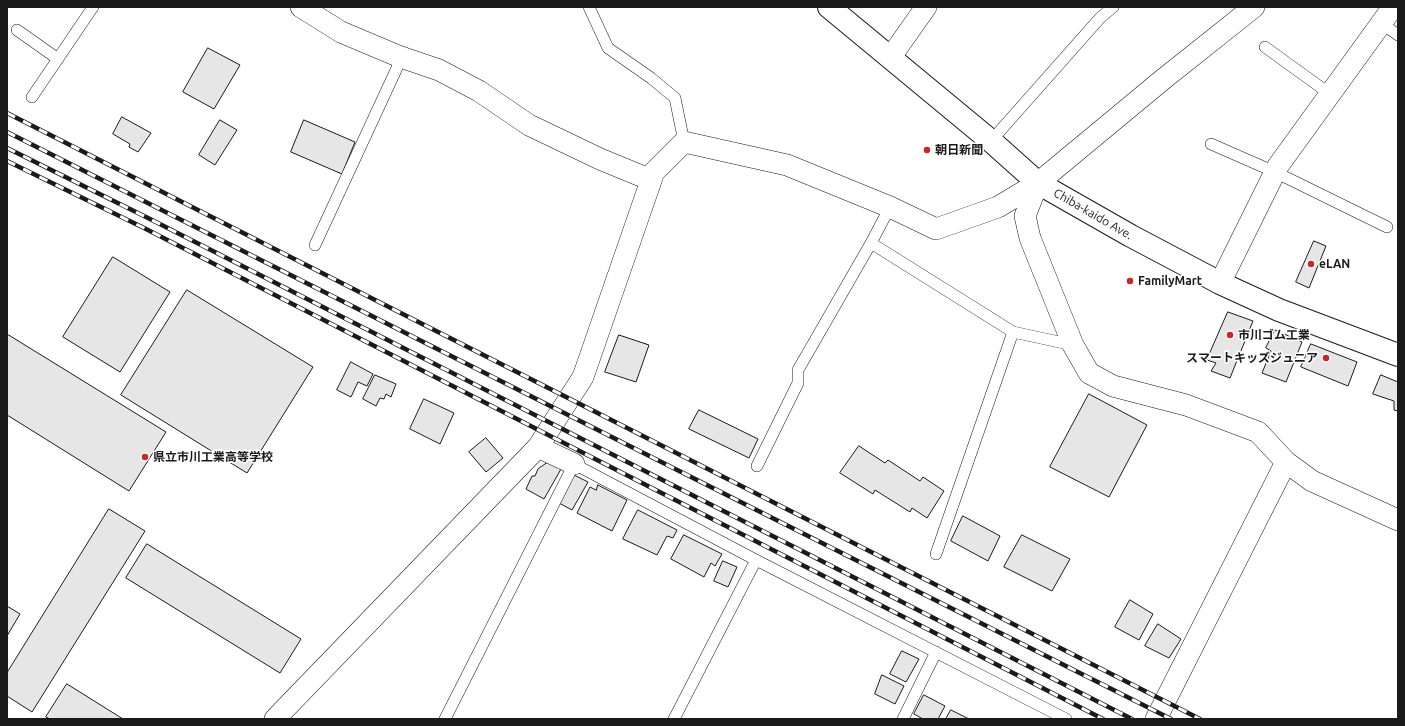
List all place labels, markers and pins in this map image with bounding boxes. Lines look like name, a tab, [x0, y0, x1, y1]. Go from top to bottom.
place label: 朝日新聞	[935, 143, 983, 157]
marker: 朝日新聞	[922, 145, 932, 155]
place label: eLAN	[1319, 257, 1350, 271]
marker: eLAN	[1306, 259, 1316, 269]
place label: FamilyMart	[1138, 274, 1202, 288]
marker: FamilyMart	[1125, 276, 1135, 286]
place label: 市川ゴム工業	[1238, 328, 1310, 342]
marker: 市川ゴム工業	[1225, 330, 1235, 340]
place label: スマートキッズジュニア	[1186, 351, 1318, 365]
marker: スマートキッズジュニア	[1321, 353, 1331, 363]
place label: 県立市川工業高等学校	[153, 450, 273, 464]
marker: 県立市川工業高等学校	[140, 452, 150, 462]

